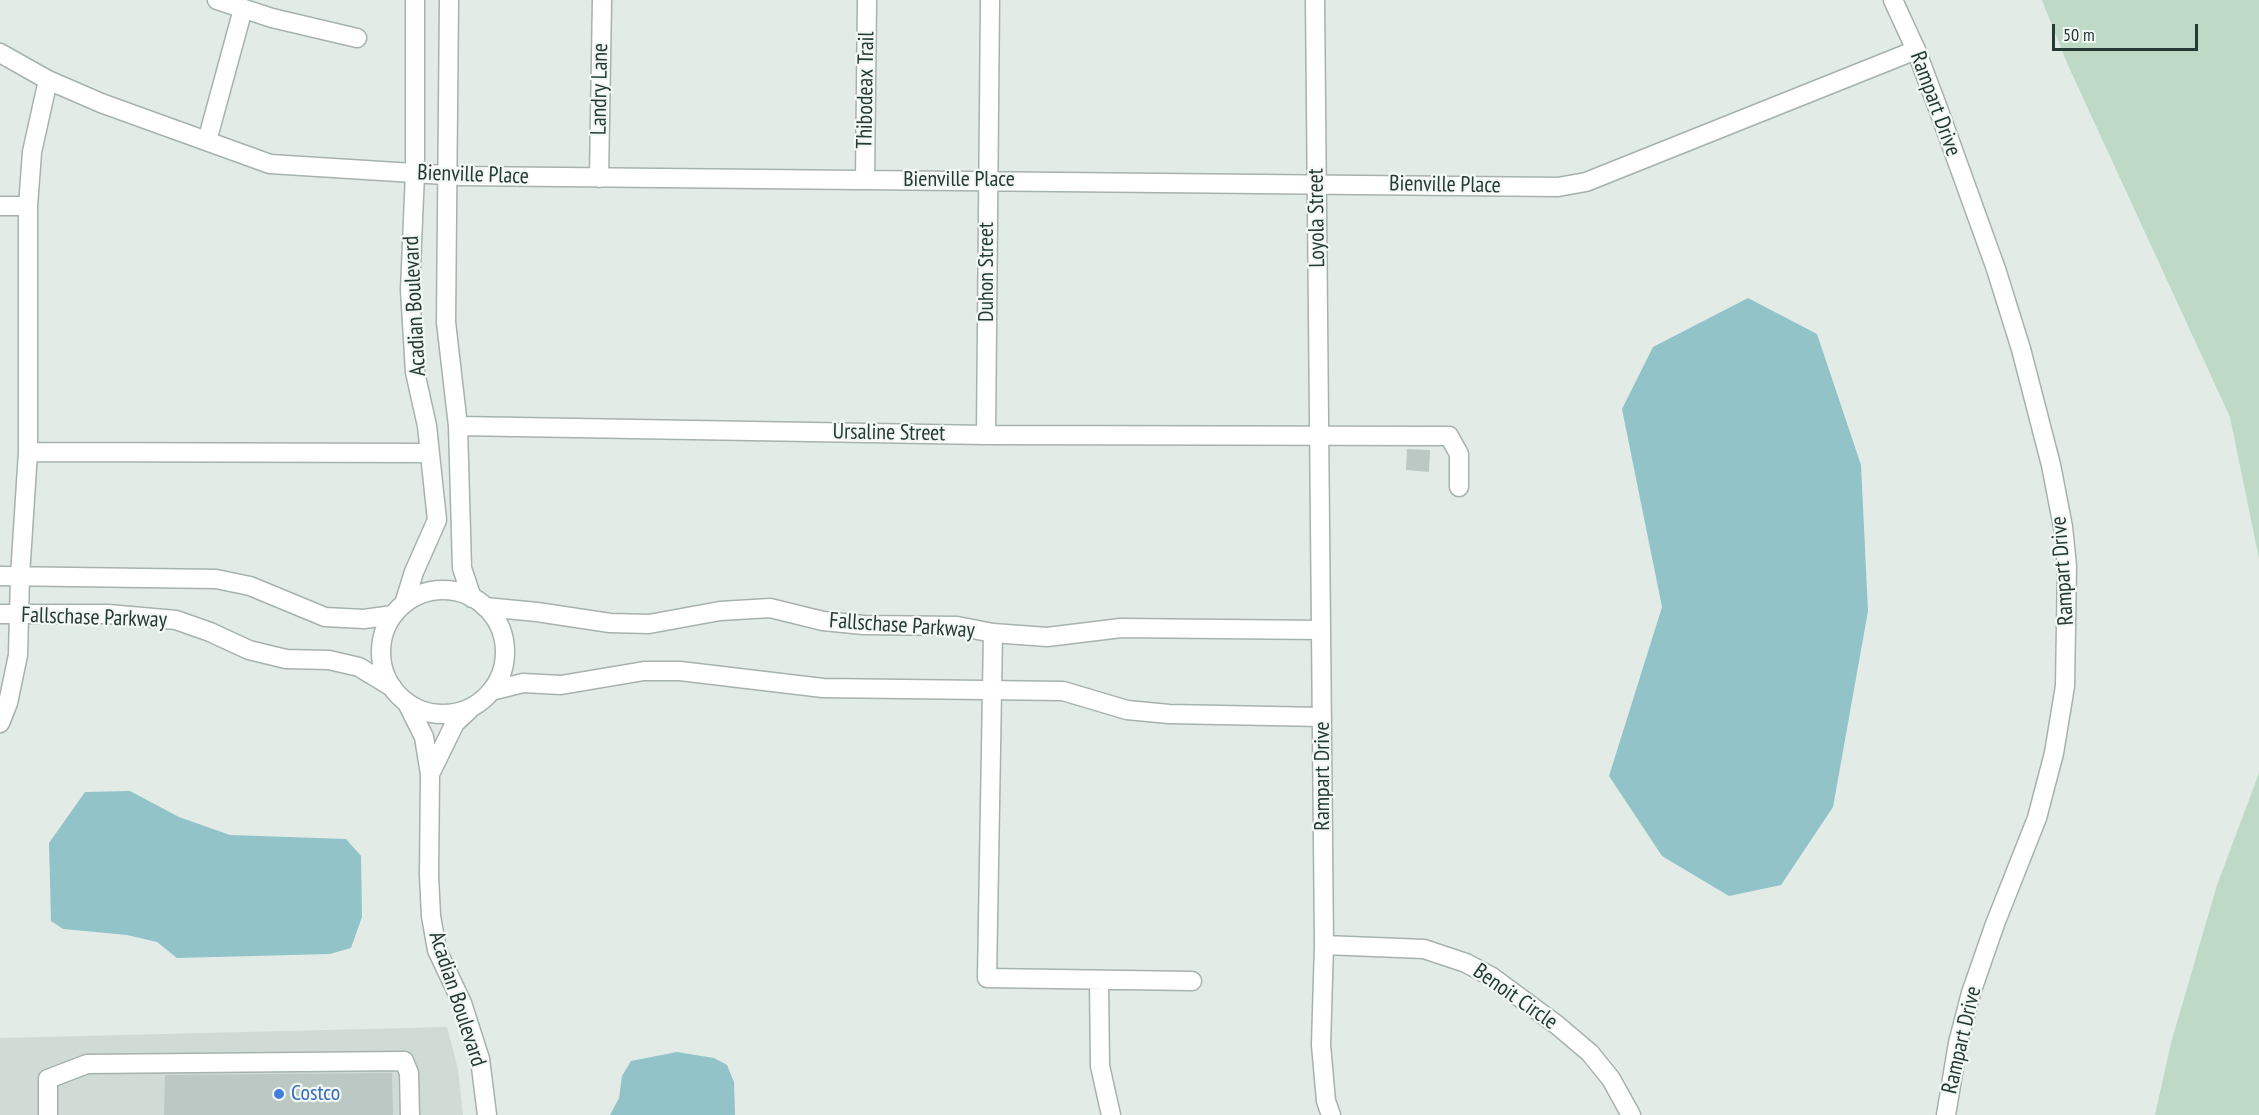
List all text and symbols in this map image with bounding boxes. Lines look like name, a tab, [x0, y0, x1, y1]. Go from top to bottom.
scale bar	[2055, 12, 2200, 50]
text: 50 m	[2063, 23, 2095, 46]
street label: Thibodeax Trail	[852, 31, 880, 149]
street label: Landry Lane	[586, 43, 614, 135]
street label: Rampart Drive	[1904, 48, 1966, 160]
street label: Bienville Place	[417, 160, 529, 190]
street label: Bienville Place	[903, 167, 1015, 193]
street label: Loyola Street	[1303, 168, 1331, 268]
street label: Bienville Place	[1389, 171, 1501, 199]
street label: Duhon Street	[974, 222, 1000, 322]
street label: Acadian Boulevard	[398, 235, 432, 377]
street label: Ursaline Street	[832, 419, 946, 447]
street label: Rampart Drive	[2046, 516, 2080, 626]
street label: Fallschase Parkway	[21, 602, 167, 634]
street label: Fallschase Parkway	[828, 608, 976, 644]
street label: Rampart Drive	[1310, 721, 1336, 831]
street label: Acadian Boulevard	[423, 928, 491, 1070]
street label: Benoit Circle	[1468, 958, 1562, 1036]
street label: Rampart Drive	[1937, 984, 1987, 1096]
place label: Costco	[291, 1081, 340, 1107]
marker: Costco	[272, 1087, 286, 1101]

